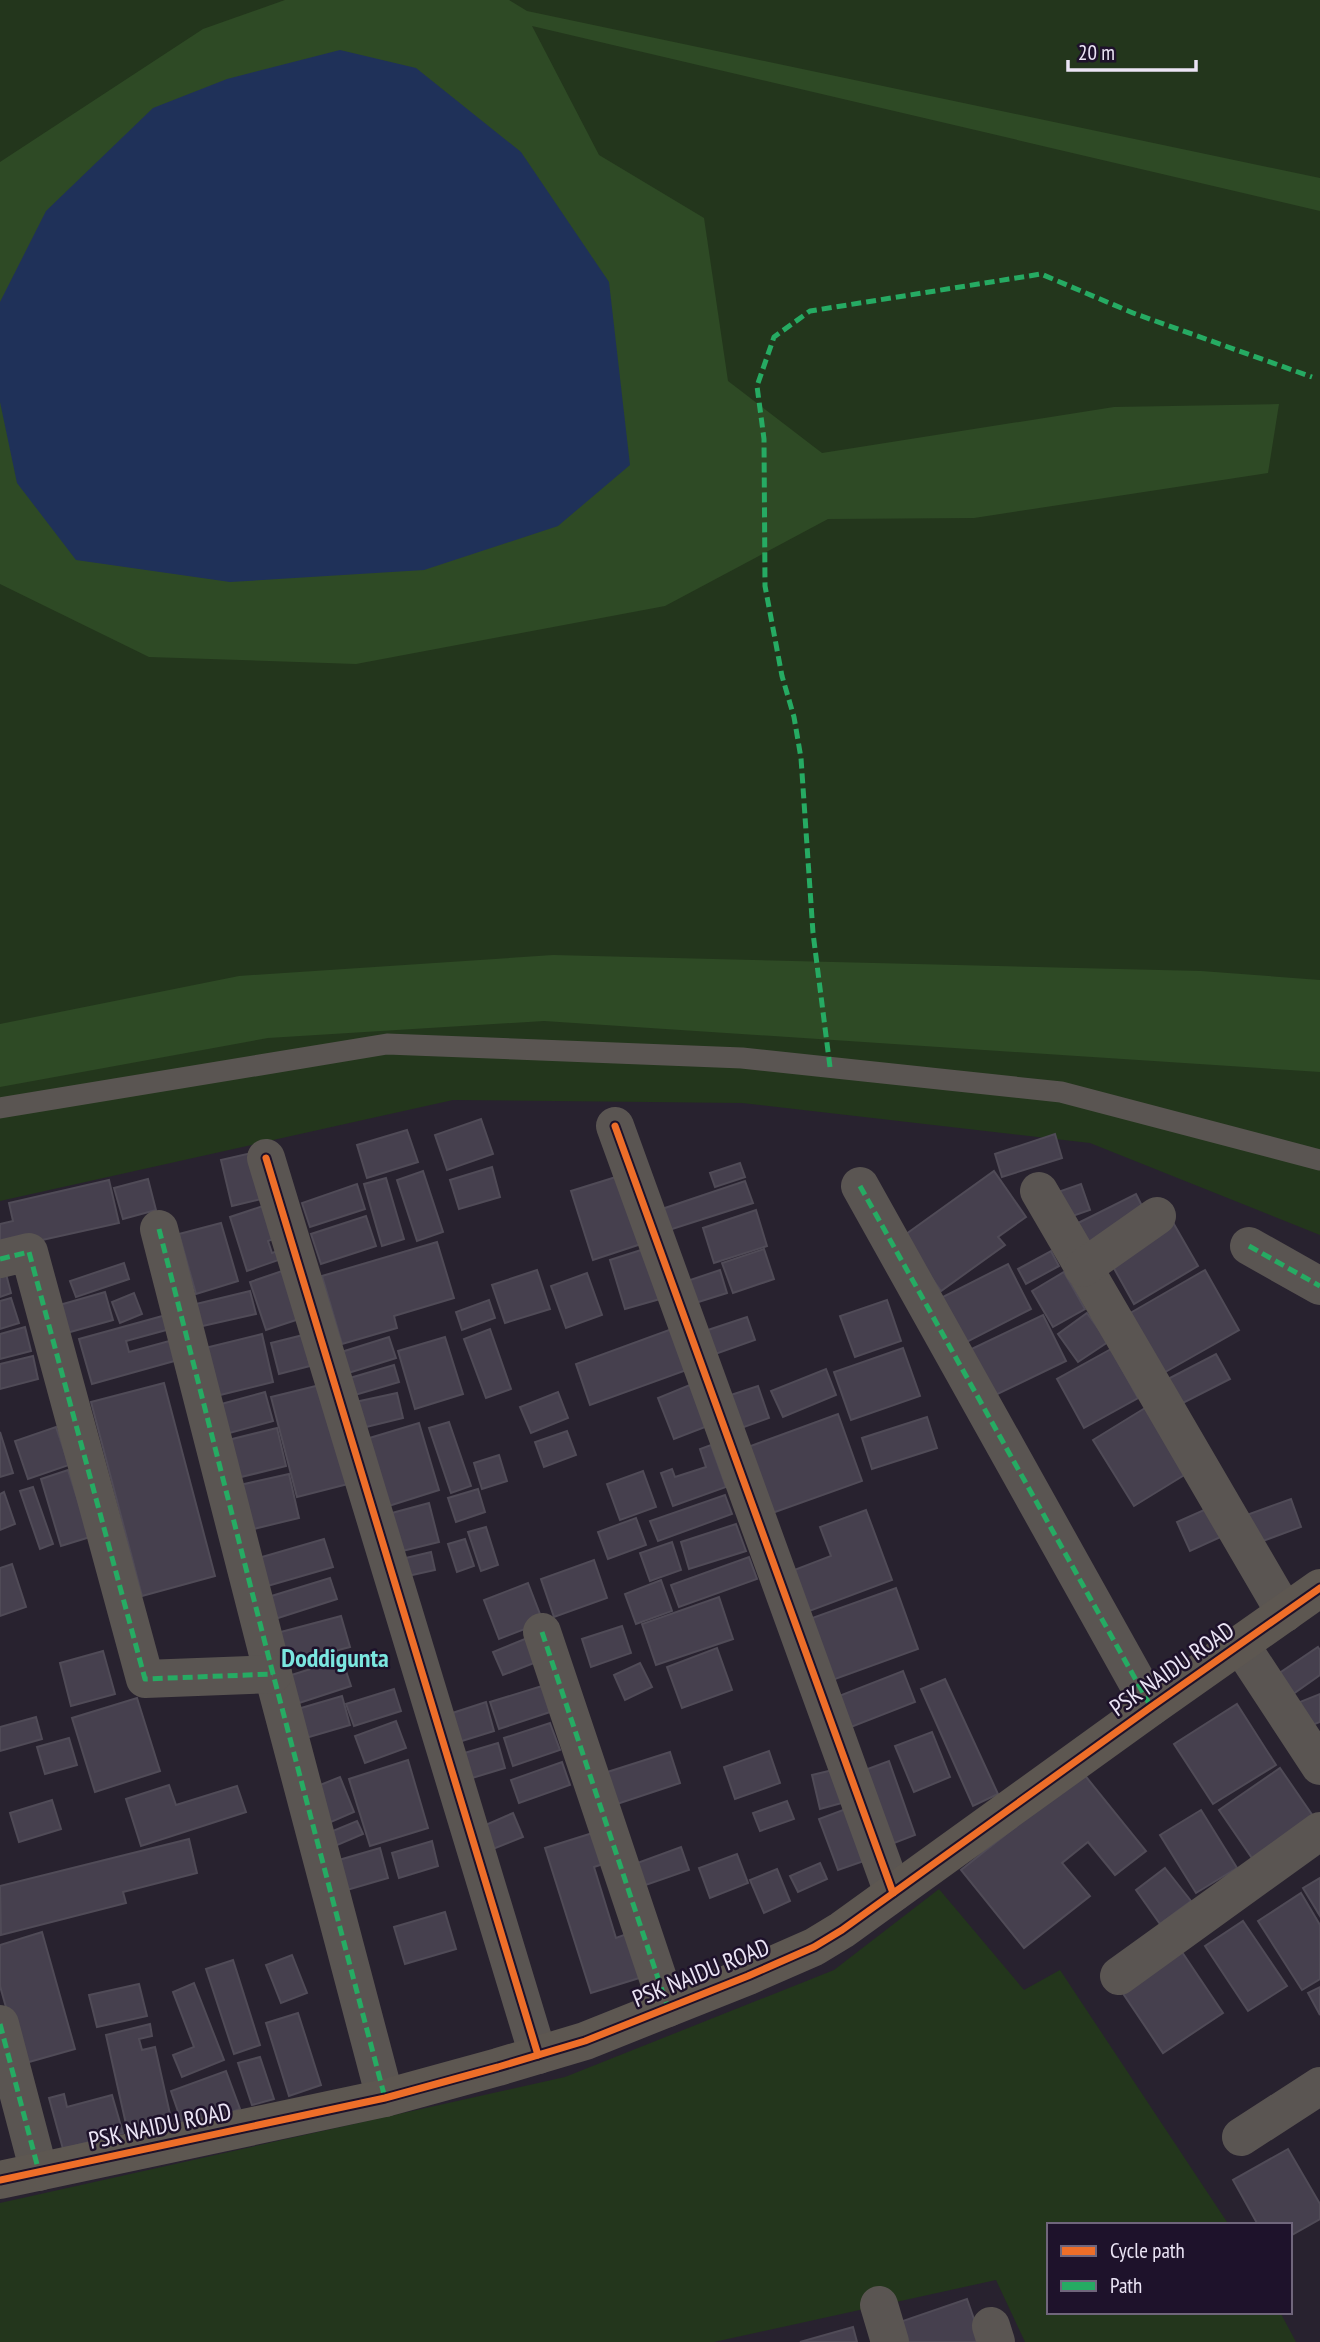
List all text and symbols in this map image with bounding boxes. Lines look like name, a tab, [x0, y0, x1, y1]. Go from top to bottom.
scale bar	[1068, 28, 1196, 72]
text: 20 m	[1078, 39, 1115, 66]
street label: PSK NAIDU ROAD	[1103, 1614, 1240, 1723]
district label: Doddigunta	[281, 1641, 389, 1674]
street label: PSK NAIDU ROAD	[628, 1931, 774, 2014]
street label: PSK NAIDU ROAD	[86, 2095, 234, 2156]
legend	[1047, 2223, 1292, 2314]
text: Cycle path	[1110, 2237, 1185, 2264]
text: Path	[1110, 2272, 1142, 2299]

